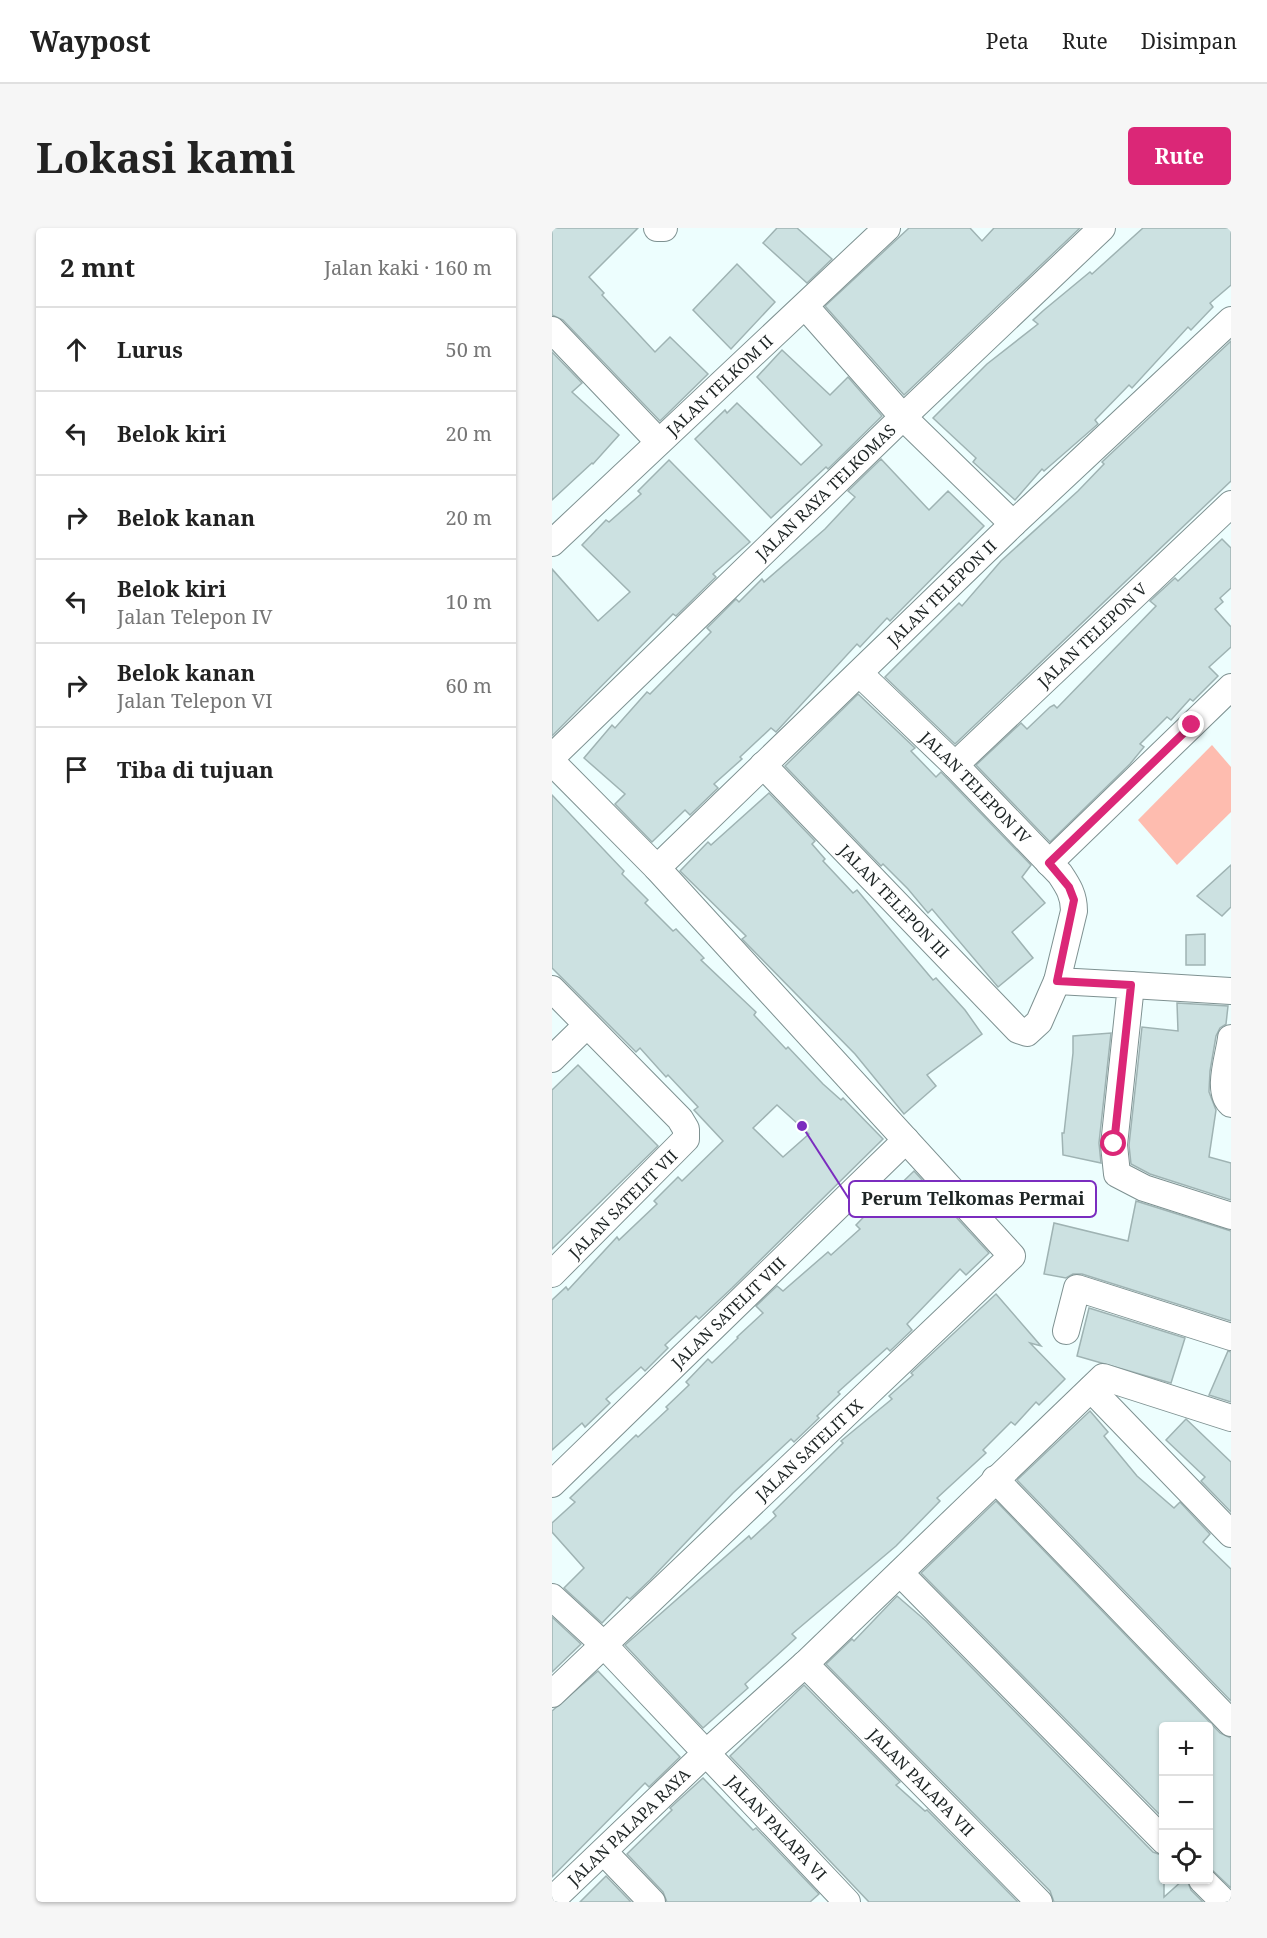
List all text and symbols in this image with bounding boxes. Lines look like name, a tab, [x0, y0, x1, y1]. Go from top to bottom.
text: Waypost	[30, 22, 151, 60]
text: Peta	[986, 27, 1029, 55]
text: Rute	[1062, 27, 1108, 55]
text: Disimpan	[1141, 27, 1237, 55]
button: Rute	[1128, 127, 1231, 185]
text: Lokasi kami	[36, 128, 295, 185]
text: 2 mnt	[60, 249, 135, 285]
text: Jalan kaki · 160 m	[324, 254, 492, 281]
street label: JALAN TELKOM II	[661, 330, 777, 441]
icon: ahead	[60, 333, 93, 366]
text: Lurus	[117, 334, 183, 364]
text: 50 m	[446, 336, 492, 363]
icon: left	[60, 417, 93, 450]
text: Belok kiri	[117, 418, 226, 448]
street label: JALAN RAYA TELKOMAS	[750, 419, 901, 566]
text: 20 m	[446, 420, 492, 447]
icon: right	[60, 501, 93, 534]
text: Belok kanan	[117, 502, 255, 532]
text: 20 m	[446, 504, 492, 531]
street label: JALAN TELEPON II	[882, 535, 1001, 651]
text: Belok kiri	[117, 573, 226, 603]
street label: JALAN TELEPON V	[1032, 578, 1152, 693]
icon: left	[60, 585, 93, 618]
text: 10 m	[446, 588, 492, 615]
text: Jalan Telepon IV	[117, 603, 273, 630]
text: Belok kanan	[117, 657, 255, 687]
icon: right	[60, 669, 93, 702]
text: 60 m	[446, 672, 492, 699]
text: Jalan Telepon VI	[117, 687, 273, 714]
route end	[1178, 711, 1204, 737]
street label: JALAN TELEPON IV	[915, 726, 1036, 848]
icon: arrive	[60, 753, 93, 786]
text: Tiba di tujuan	[117, 754, 274, 784]
street label: JALAN TELEPON III	[833, 839, 954, 963]
route start	[1100, 1130, 1126, 1156]
street label: JALAN SATELIT VII	[563, 1145, 682, 1264]
callout: Perum Telkomas Permai	[849, 1181, 1096, 1217]
text: Perum Telkomas Permai	[861, 1186, 1085, 1210]
street label: JALAN SATELIT VIII	[666, 1252, 790, 1374]
street label: JALAN SATELIT IX	[750, 1394, 868, 1506]
map controls	[1159, 1722, 1213, 1884]
button: +	[1159, 1722, 1213, 1776]
street label: JALAN PALAPA VII	[863, 1723, 979, 1841]
street label: JALAN PALAPA RAYA	[562, 1763, 695, 1891]
street label: JALAN PALAPA VI	[721, 1769, 832, 1885]
button: −	[1159, 1776, 1213, 1830]
button: locate	[1159, 1830, 1213, 1884]

